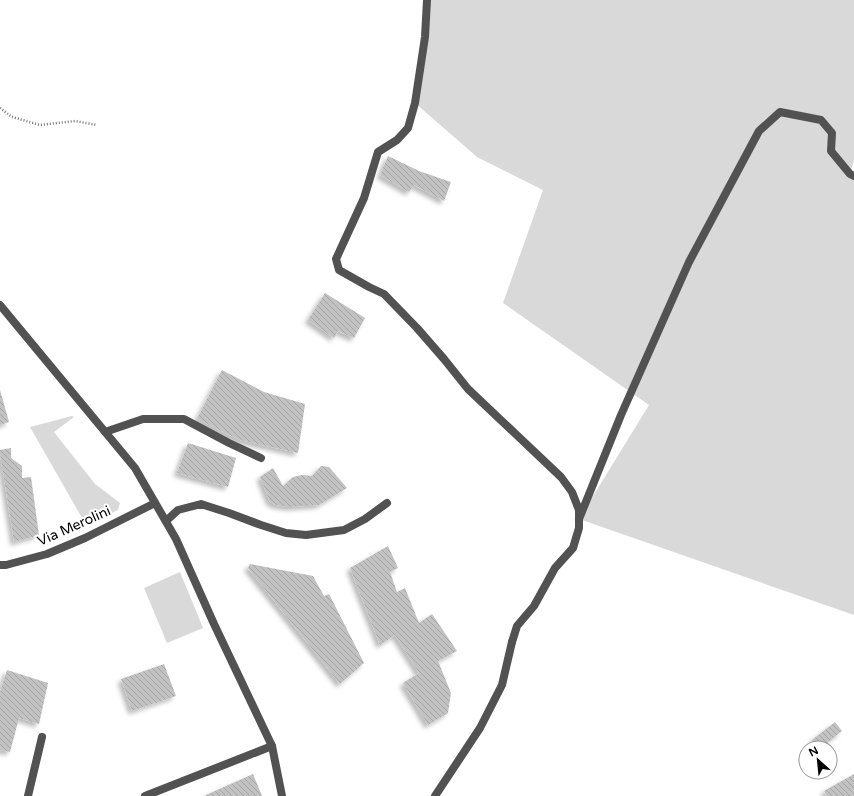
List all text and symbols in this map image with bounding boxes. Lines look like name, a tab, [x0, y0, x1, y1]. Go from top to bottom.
street label: Via Merolini	[35, 502, 113, 550]
north arrow	[798, 740, 838, 780]
text: N	[807, 744, 821, 759]

